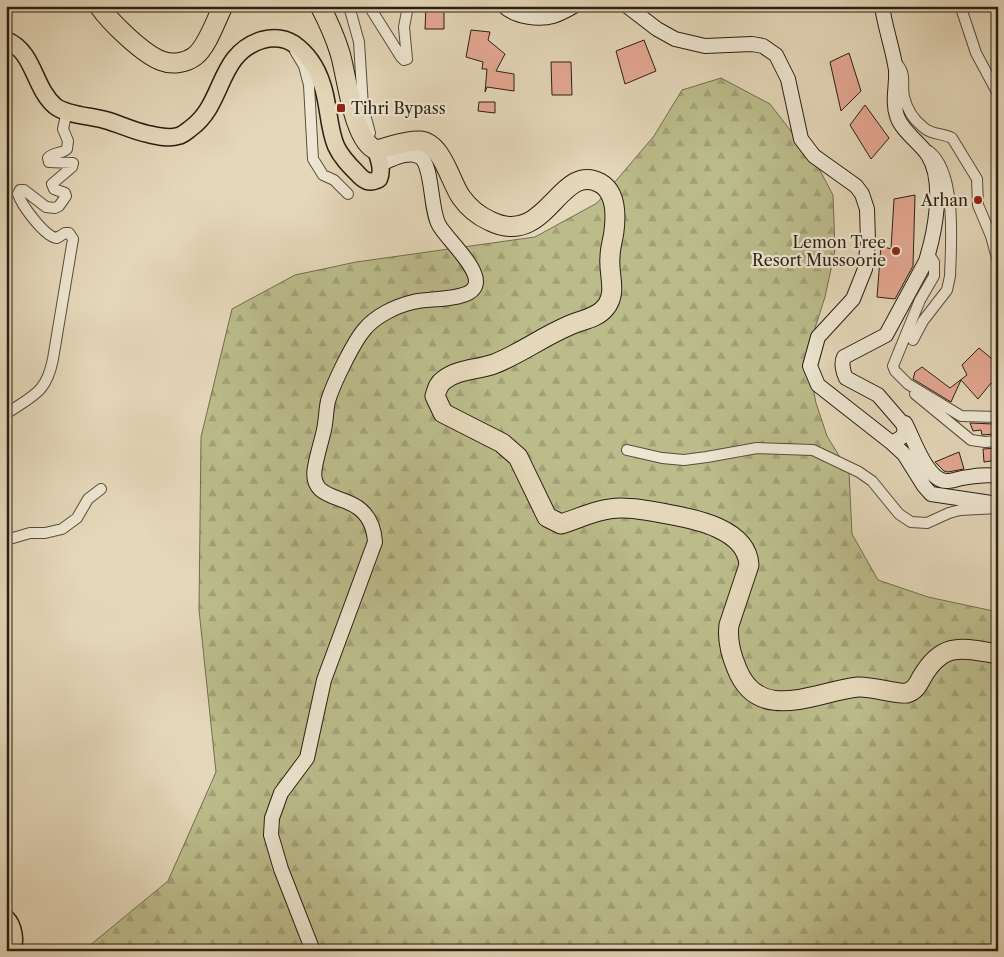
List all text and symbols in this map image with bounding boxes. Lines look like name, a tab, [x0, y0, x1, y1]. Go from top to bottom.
place label: Tihri Bypass	[351, 98, 446, 118]
marker: Tihri Bypass	[335, 102, 347, 114]
place label: Arhan	[920, 190, 968, 210]
marker: Arhan	[972, 194, 984, 206]
place label: Lemon Tree Resort Mussoorie	[752, 232, 886, 270]
marker: Lemon Tree Resort Mussoorie	[890, 245, 902, 257]

